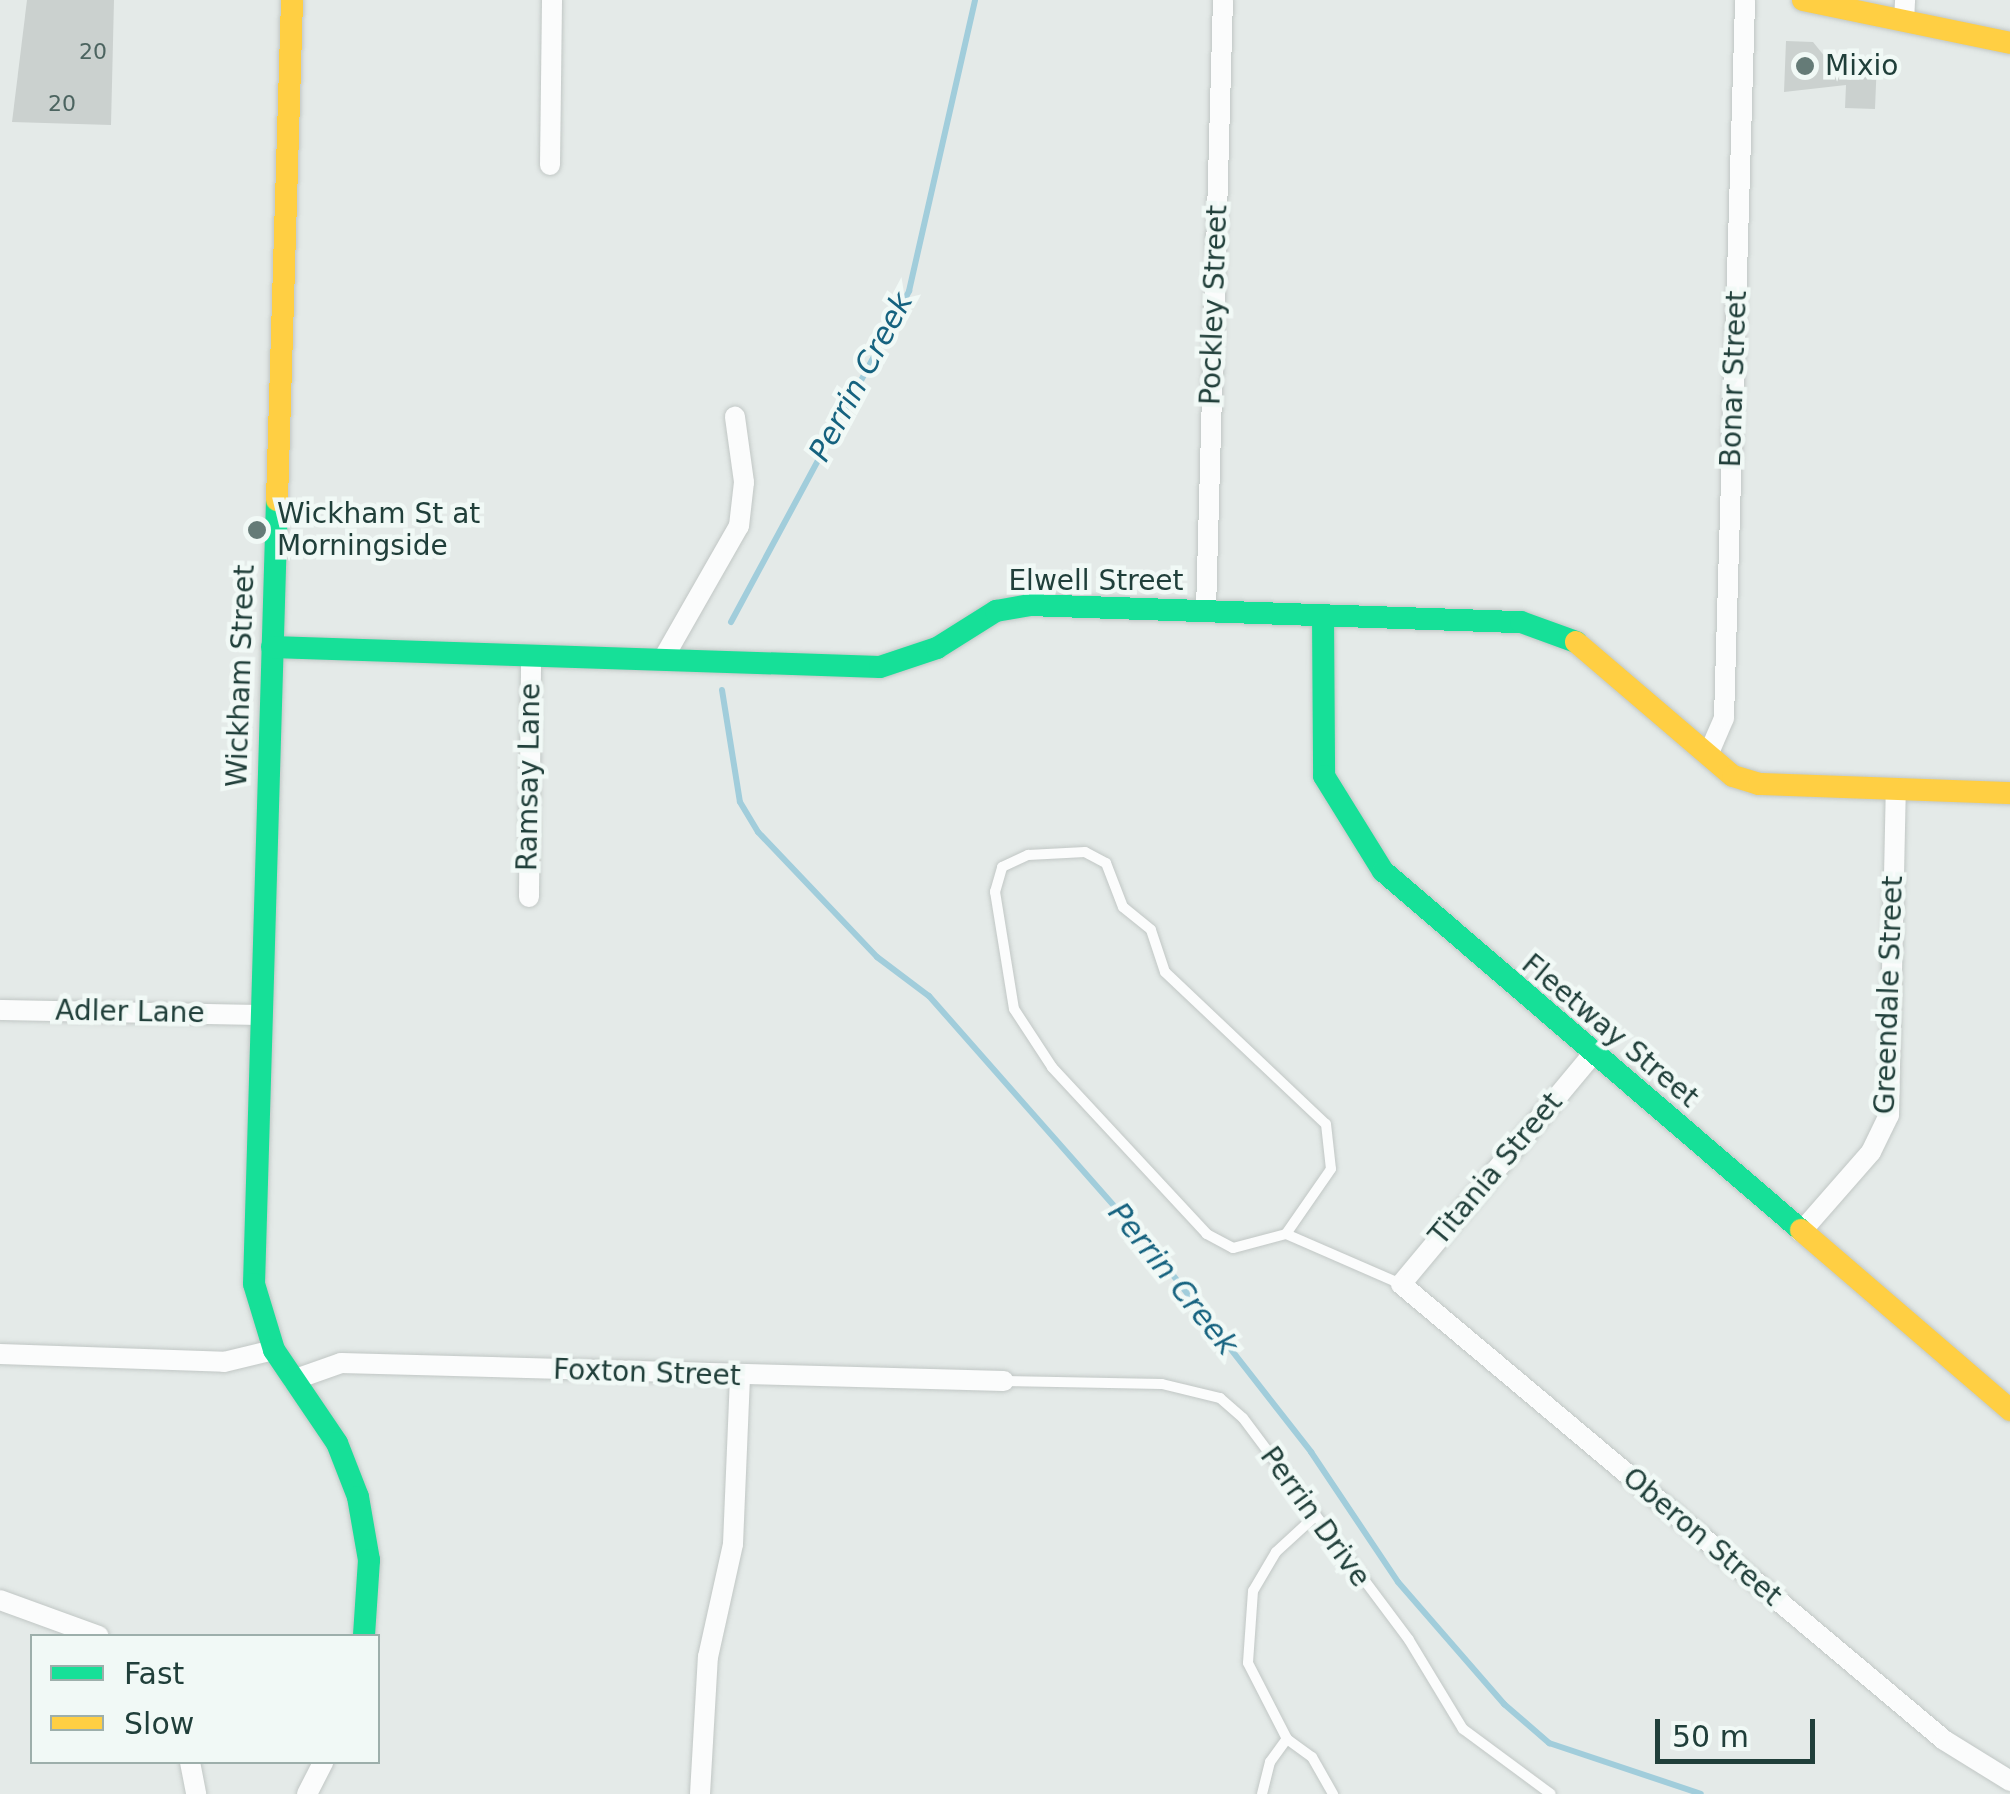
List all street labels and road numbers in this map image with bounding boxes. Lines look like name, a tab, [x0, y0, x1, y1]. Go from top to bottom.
street label: Pockley Street	[1194, 204, 1234, 406]
street label: Bonar Street	[1714, 290, 1754, 468]
street label: Wickham Street	[220, 564, 262, 788]
street label: Elwell Street	[1008, 564, 1184, 598]
street label: Ramsay Lane	[511, 683, 547, 871]
street label: Greendale Street	[1868, 875, 1910, 1115]
street label: Fleetway Street	[1515, 947, 1705, 1115]
street label: Adler Lane	[55, 994, 205, 1030]
street label: Titania Street	[1422, 1086, 1570, 1252]
street label: Foxton Street	[553, 1353, 741, 1393]
street label: Perrin Drive	[1253, 1440, 1377, 1594]
street label: Oberon Street	[1616, 1461, 1788, 1613]

